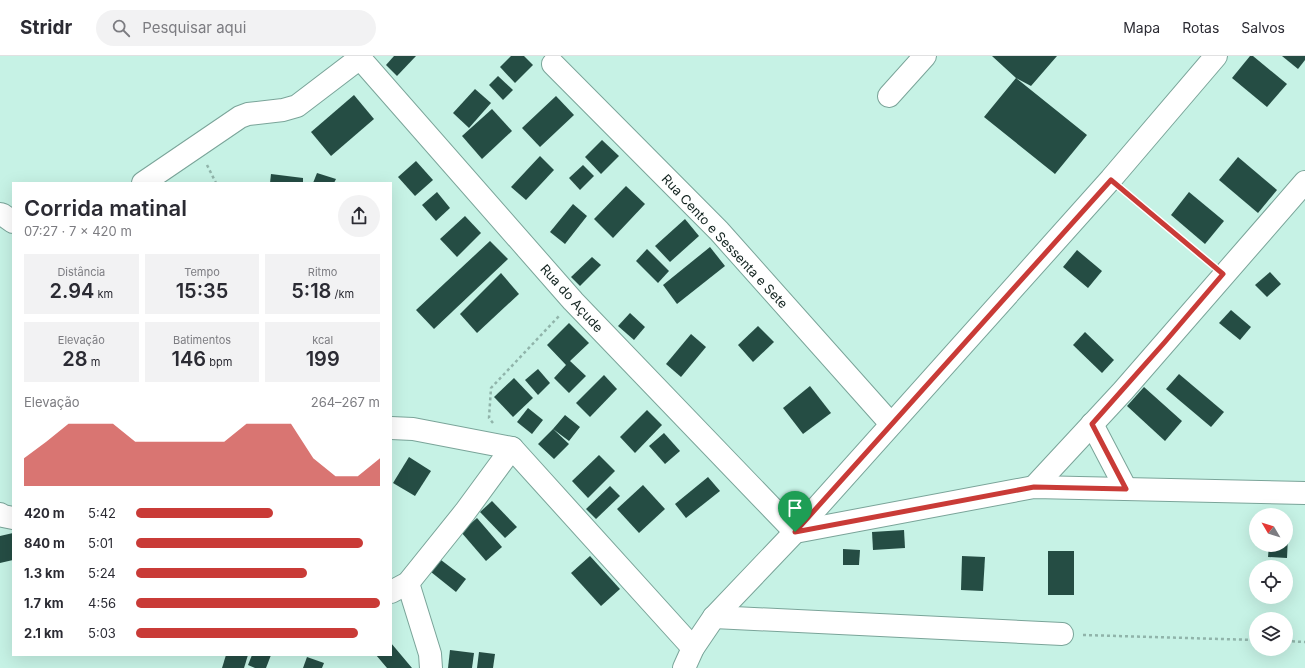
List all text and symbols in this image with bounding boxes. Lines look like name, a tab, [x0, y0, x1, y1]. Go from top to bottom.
search box	[96, 10, 376, 46]
text: Stridr	[20, 16, 72, 39]
icon: search	[110, 17, 132, 39]
text: Pesquisar aqui	[142, 18, 246, 37]
text: Mapa	[1123, 19, 1160, 36]
text: Rotas	[1182, 19, 1219, 36]
text: Salvos	[1241, 19, 1285, 36]
street label: Rua Cento e Sessenta e Sete	[659, 171, 791, 311]
text: Corrida matinal	[24, 195, 187, 221]
button: share	[338, 195, 380, 237]
text: 07:27 · 7 × 420 m	[24, 223, 132, 239]
street label: Rua do Açude	[537, 261, 607, 335]
text: Distância	[57, 265, 105, 279]
text: Tempo	[184, 265, 220, 279]
text: Ritmo	[308, 265, 337, 279]
text: 2.94	[50, 279, 94, 303]
text: 15:35	[176, 279, 228, 303]
text: 5:18	[291, 279, 331, 303]
text: km	[94, 287, 113, 301]
text: /km	[331, 287, 354, 301]
text: Elevação	[58, 333, 105, 347]
text: Batimentos	[173, 333, 231, 347]
text: kcal	[312, 333, 333, 347]
text: 28	[62, 347, 88, 371]
text: 146	[172, 347, 206, 371]
text: 199	[306, 347, 340, 371]
text: m	[88, 355, 100, 369]
text: bpm	[206, 355, 232, 369]
text: Elevação	[24, 394, 79, 410]
text: 264–267 m	[311, 394, 380, 410]
pin	[778, 491, 812, 532]
icon: arrive	[784, 497, 806, 519]
text: 420 m	[24, 505, 65, 521]
text: 5:42	[88, 505, 116, 521]
north arrow	[1249, 508, 1293, 552]
map controls	[1249, 508, 1293, 656]
text: 840 m	[24, 535, 65, 551]
text: 5:01	[88, 535, 113, 551]
button: locate	[1249, 560, 1293, 604]
text: 1.3 km	[24, 565, 65, 581]
text: 5:24	[88, 565, 116, 581]
text: 1.7 km	[24, 595, 64, 611]
text: 4:56	[88, 595, 116, 611]
button: layers	[1249, 612, 1293, 656]
text: 2.1 km	[24, 625, 63, 641]
text: 5:03	[88, 625, 116, 641]

